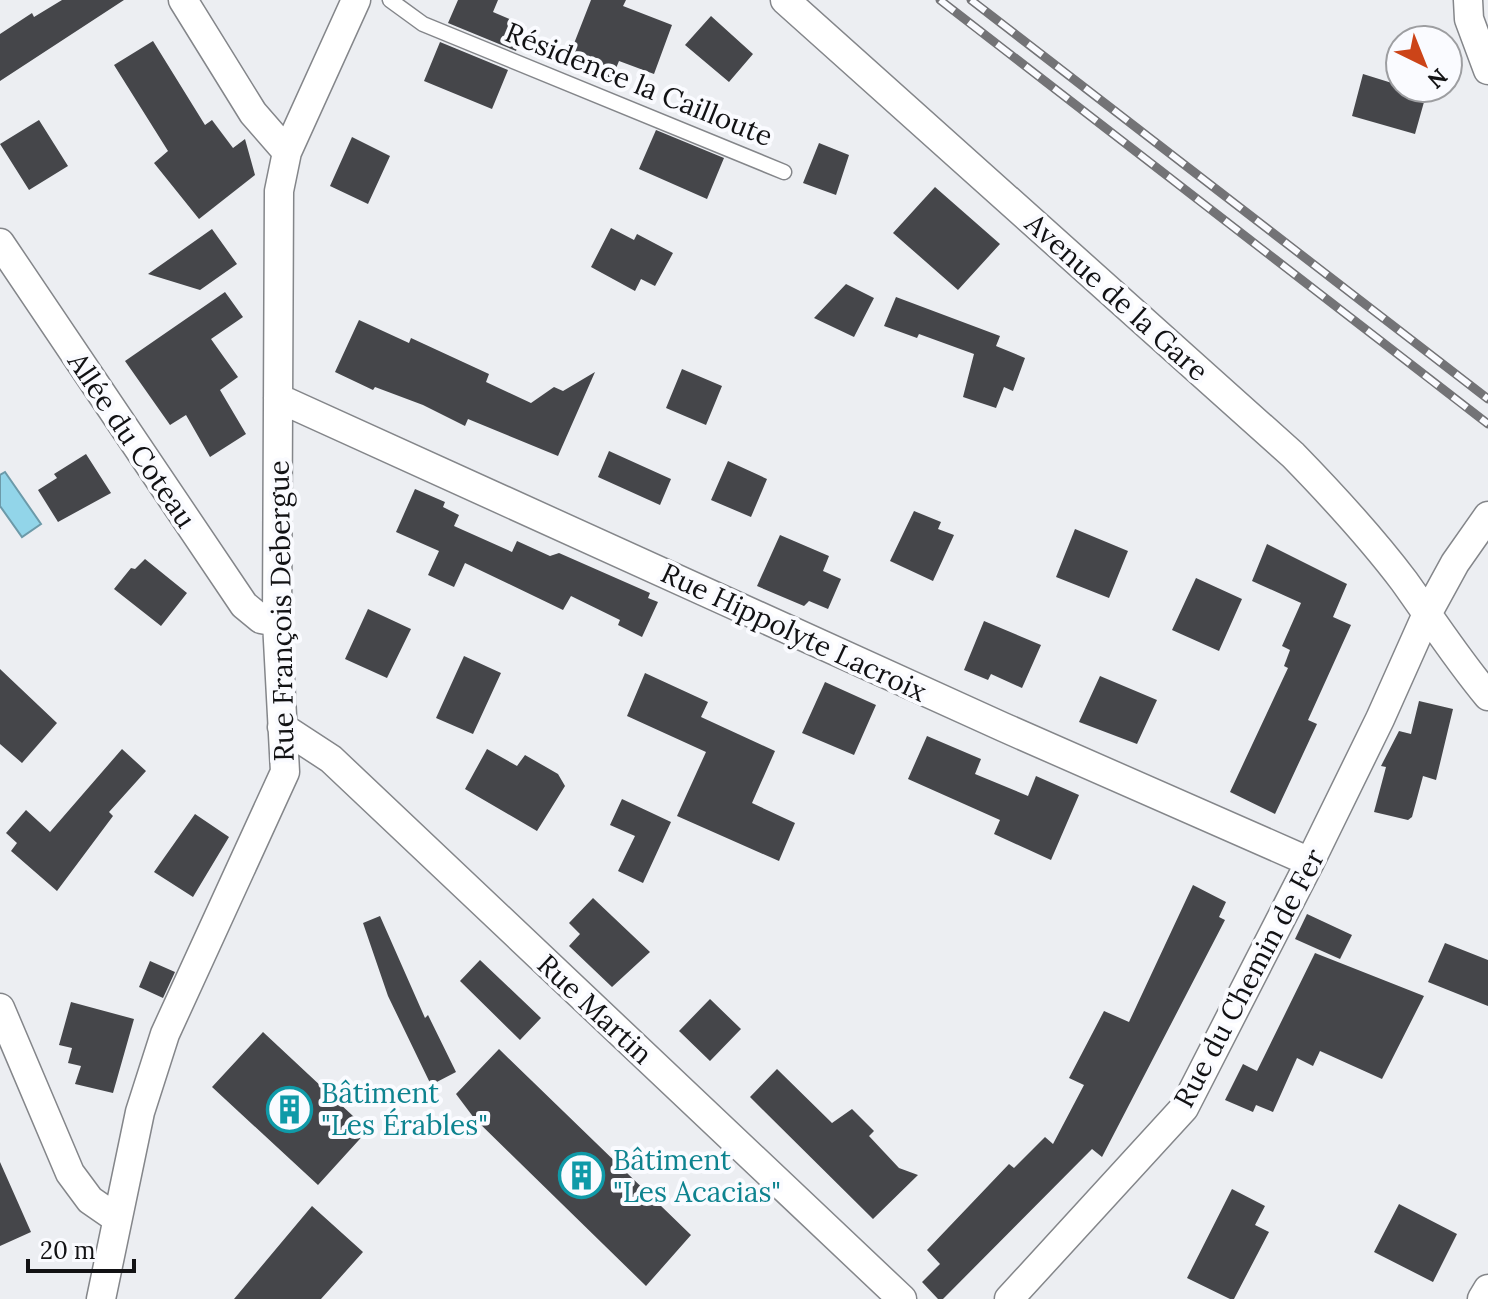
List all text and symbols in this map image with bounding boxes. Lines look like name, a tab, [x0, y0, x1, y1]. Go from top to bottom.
street label: Résidence la Cailloute	[500, 14, 778, 154]
north arrow	[1384, 24, 1464, 104]
text: N	[1422, 63, 1453, 95]
street label: Avenue de la Gare	[1017, 205, 1216, 389]
street label: Allée du Coteau	[59, 345, 204, 535]
street label: Rue François Debergue	[260, 460, 302, 762]
street label: Rue Hippolyte Lacroix	[655, 555, 933, 709]
street label: Rue du Chemin de Fer	[1166, 842, 1332, 1114]
street label: Rue Martin	[530, 946, 660, 1072]
place label: Bâtiment "Les Érables"	[321, 1075, 488, 1143]
building icon: Bâtiment "Les Érables"	[266, 1085, 314, 1133]
place label: Bâtiment "Les Acacias"	[613, 1142, 781, 1210]
building icon: Bâtiment "Les Acacias"	[558, 1152, 606, 1200]
scale bar	[28, 1223, 134, 1273]
text: 20 m	[40, 1235, 96, 1266]

